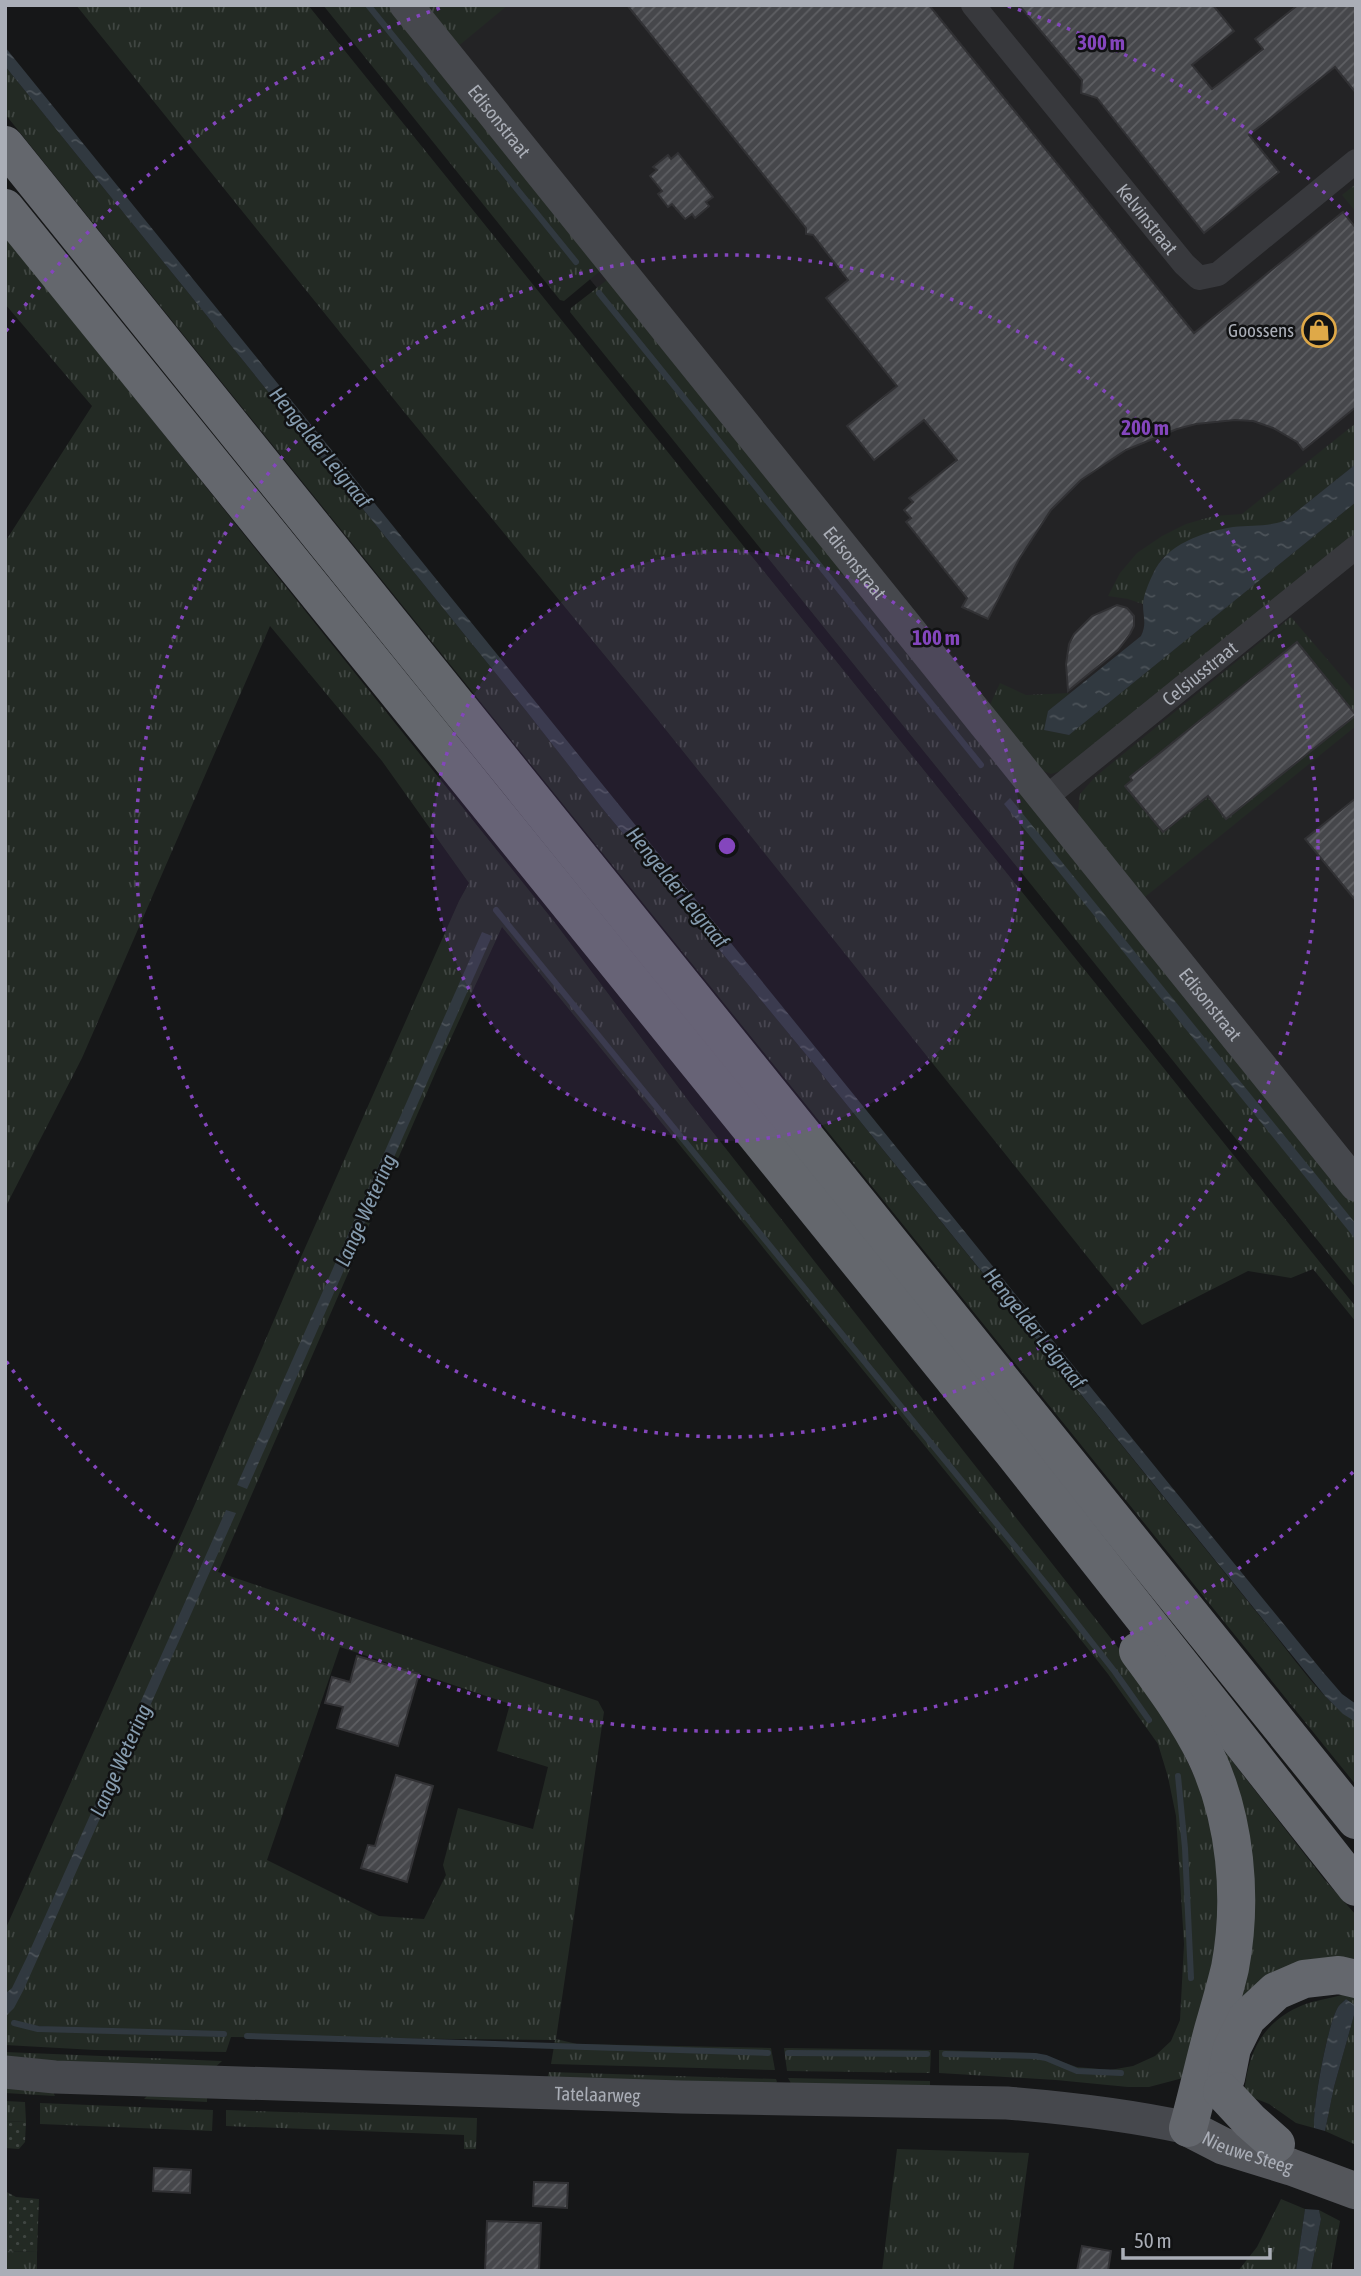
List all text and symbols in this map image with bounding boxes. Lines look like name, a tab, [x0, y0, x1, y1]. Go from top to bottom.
text: 300 m	[1077, 30, 1125, 54]
street label: Edisonstraat	[464, 80, 535, 162]
street label: Kelvinstraat	[1112, 179, 1183, 259]
shop icon: Goossens	[1300, 311, 1338, 349]
place label: Goossens	[1228, 319, 1294, 341]
water label: Hengelder Leigraaf	[265, 382, 378, 513]
text: 200 m	[1121, 415, 1169, 439]
street label: Edisonstraat	[819, 522, 891, 603]
text: 100 m	[912, 625, 960, 649]
street label: Celsiusstraat	[1158, 637, 1241, 710]
water label: Hengelder Leigraaf	[622, 822, 735, 953]
centre of rings	[715, 834, 739, 858]
street label: Edisonstraat	[1175, 964, 1246, 1045]
water label: Lange Wetering	[330, 1150, 400, 1270]
water label: Hengelder Leigraaf	[979, 1263, 1092, 1394]
water label: Lange Wetering	[85, 1700, 155, 1820]
street label: Tatelaarweg	[554, 2082, 642, 2107]
street label: Nieuwe Steeg	[1199, 2126, 1297, 2178]
scale bar	[1123, 2216, 1270, 2260]
text: 50 m	[1134, 2228, 1172, 2252]

